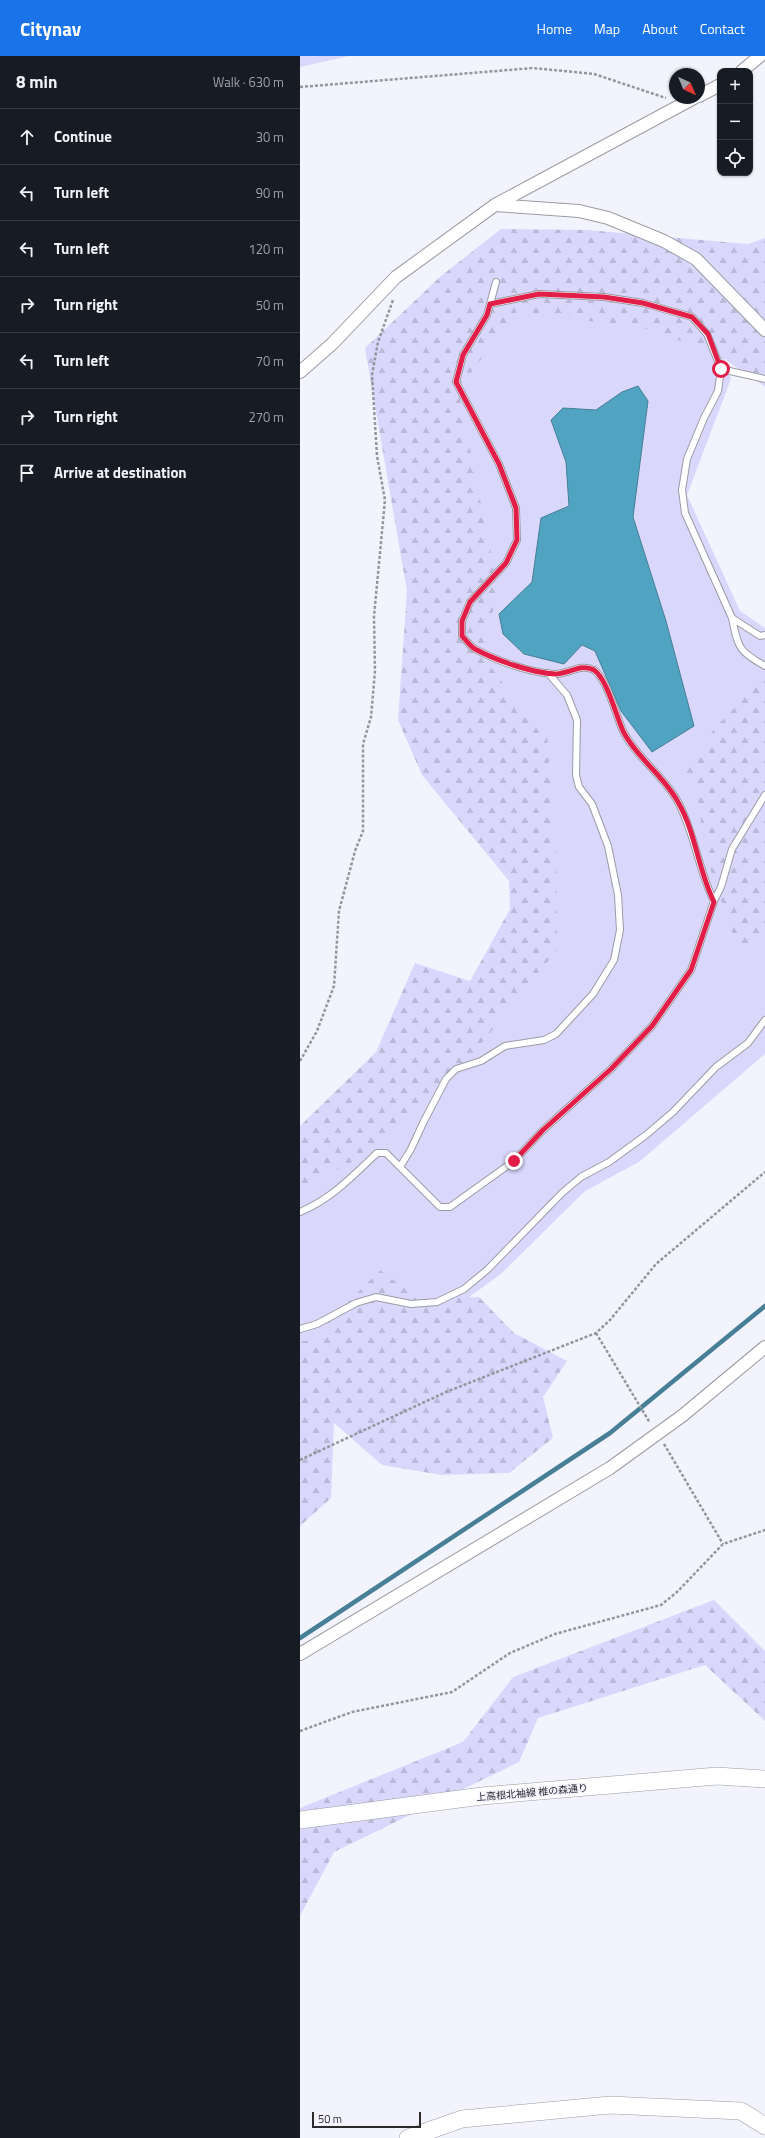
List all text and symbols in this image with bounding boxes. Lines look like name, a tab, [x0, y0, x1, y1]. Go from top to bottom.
text: Citynav	[20, 14, 81, 43]
text: Home	[537, 18, 572, 39]
text: Map	[594, 18, 620, 39]
text: About	[642, 18, 678, 39]
text: Contact	[700, 18, 745, 39]
north arrow	[669, 68, 705, 104]
map controls	[717, 68, 753, 176]
button: +	[717, 68, 753, 104]
text: 8 min	[16, 69, 57, 95]
text: Walk · 630 m	[213, 72, 284, 92]
button: −	[717, 104, 753, 140]
text: Continue	[54, 125, 112, 148]
icon: ahead	[16, 126, 38, 148]
text: 30 m	[256, 127, 284, 147]
button: locate	[717, 140, 753, 176]
text: Turn left	[54, 181, 109, 204]
icon: left	[16, 182, 38, 204]
text: 90 m	[256, 183, 284, 203]
text: Turn left	[54, 237, 109, 260]
icon: left	[16, 238, 38, 260]
text: 120 m	[248, 239, 284, 259]
text: Turn right	[54, 293, 118, 316]
icon: right	[16, 294, 38, 316]
text: 50 m	[256, 295, 284, 315]
text: Turn left	[54, 349, 109, 372]
icon: left	[16, 350, 38, 372]
text: 70 m	[256, 351, 284, 371]
route start	[712, 360, 730, 378]
text: Turn right	[54, 405, 118, 428]
icon: right	[16, 406, 38, 428]
text: 270 m	[248, 407, 284, 427]
text: Arrive at destination	[54, 461, 187, 484]
icon: arrive	[16, 462, 38, 484]
route end	[505, 1152, 523, 1170]
street label: 上高根北袖線 椎の森通り	[476, 1780, 589, 1805]
scale bar	[312, 2110, 421, 2129]
text: 50 m	[318, 2111, 342, 2127]

